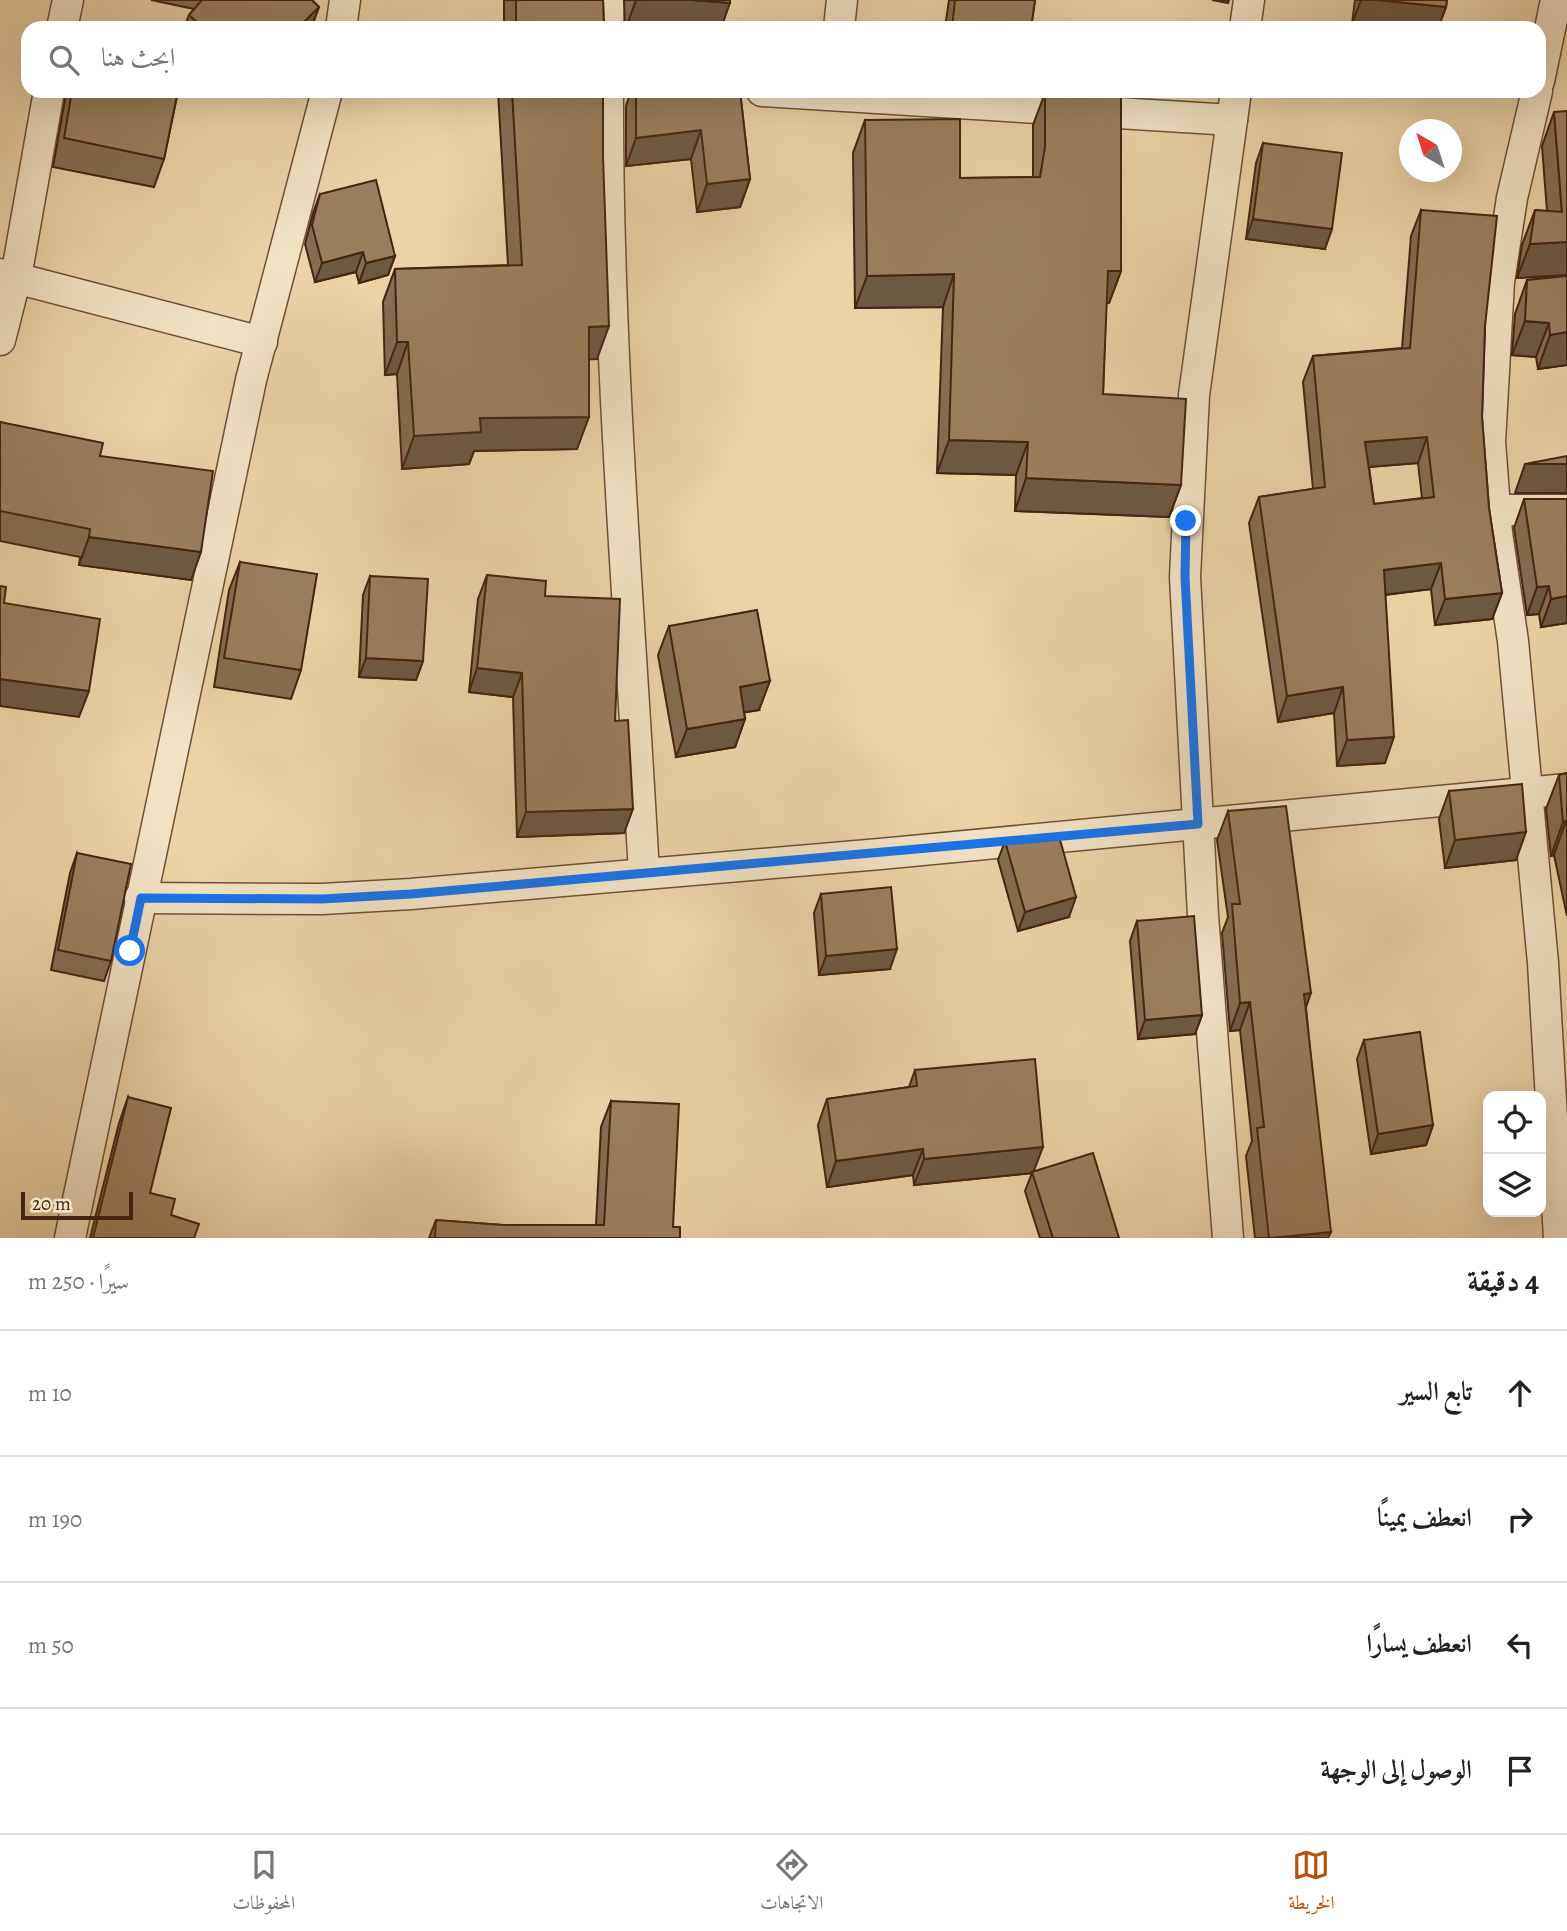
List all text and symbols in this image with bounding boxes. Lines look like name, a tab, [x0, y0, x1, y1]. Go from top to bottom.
search box	[21, 21, 1546, 98]
text: ابحث هنا	[101, 40, 176, 75]
icon: search	[45, 41, 83, 79]
north arrow	[1399, 119, 1462, 182]
route end	[1170, 505, 1201, 536]
route start	[114, 935, 145, 966]
map controls	[1483, 1091, 1546, 1217]
button: locate	[1483, 1091, 1546, 1154]
button: layers	[1483, 1154, 1546, 1217]
scale bar	[21, 1189, 133, 1221]
text: 20 m	[32, 1191, 71, 1217]
text: 4 دقيقة	[1467, 1261, 1539, 1301]
text: سيرًا · 250 m	[28, 1266, 129, 1297]
text: تابع السير	[1400, 1374, 1472, 1409]
icon: ahead	[1501, 1374, 1539, 1412]
text: 10 m	[28, 1378, 72, 1409]
text: انعطف يمينًا	[1377, 1500, 1472, 1535]
icon: right	[1501, 1500, 1539, 1538]
text: 190 m	[28, 1504, 82, 1535]
text: انعطف يسارًا	[1366, 1626, 1472, 1661]
icon: left	[1501, 1626, 1539, 1664]
text: 50 m	[28, 1630, 74, 1661]
text: الوصول إلى الوجهة	[1320, 1752, 1472, 1787]
icon: arrive	[1501, 1752, 1539, 1790]
tab: المحفوظات	[232, 1846, 295, 1921]
tab: الاتجاهات	[760, 1846, 823, 1921]
tab: الخريطة	[1288, 1846, 1335, 1921]

